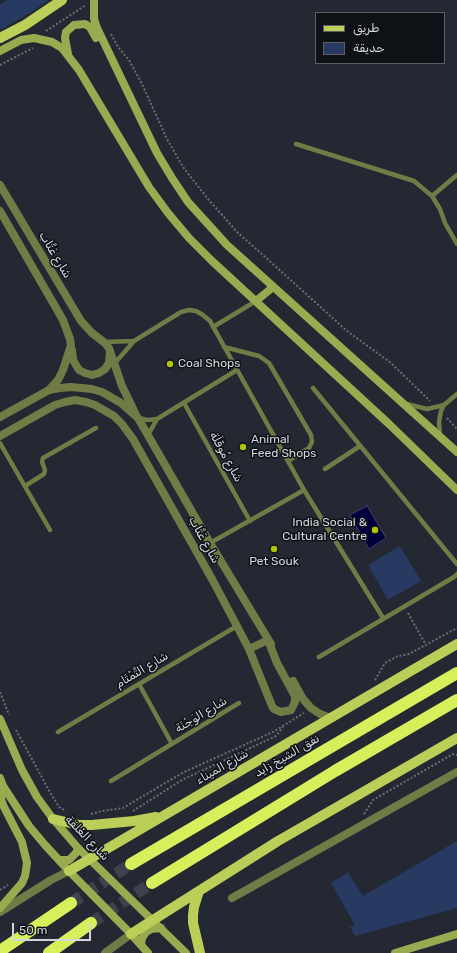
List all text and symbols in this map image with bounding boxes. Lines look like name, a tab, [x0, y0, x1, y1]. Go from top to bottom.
legend	[315, 12, 445, 64]
text: طريق	[353, 21, 379, 35]
text: حديقة	[353, 41, 385, 55]
street label: شارع عَتَّاب	[36, 229, 74, 281]
place label: Coal Shops	[178, 357, 240, 371]
marker: Coal Shops	[165, 359, 175, 369]
street label: شارع مُوقَلَة	[206, 429, 246, 485]
place label: Animal Feed Shops	[251, 433, 316, 461]
marker: Animal Feed Shops	[238, 442, 248, 452]
street label: شارع عَتَّاب	[185, 514, 223, 566]
place label: India Social & Cultural Centre	[282, 516, 367, 544]
marker: India Social & Cultural Centre	[370, 525, 380, 535]
marker: Pet Souk	[269, 544, 279, 554]
place label: Pet Souk	[249, 555, 299, 569]
street label: شارع التَّمْتَام	[113, 649, 171, 691]
street label: شارع الوَجْنَة	[172, 694, 230, 736]
street label: نفق الشيخ زايد	[252, 732, 322, 780]
street label: شارع الميناء	[193, 746, 251, 788]
street label: شارع الغَلقة	[62, 812, 112, 864]
scale bar	[14, 915, 93, 941]
text: 50 m	[19, 923, 47, 937]

